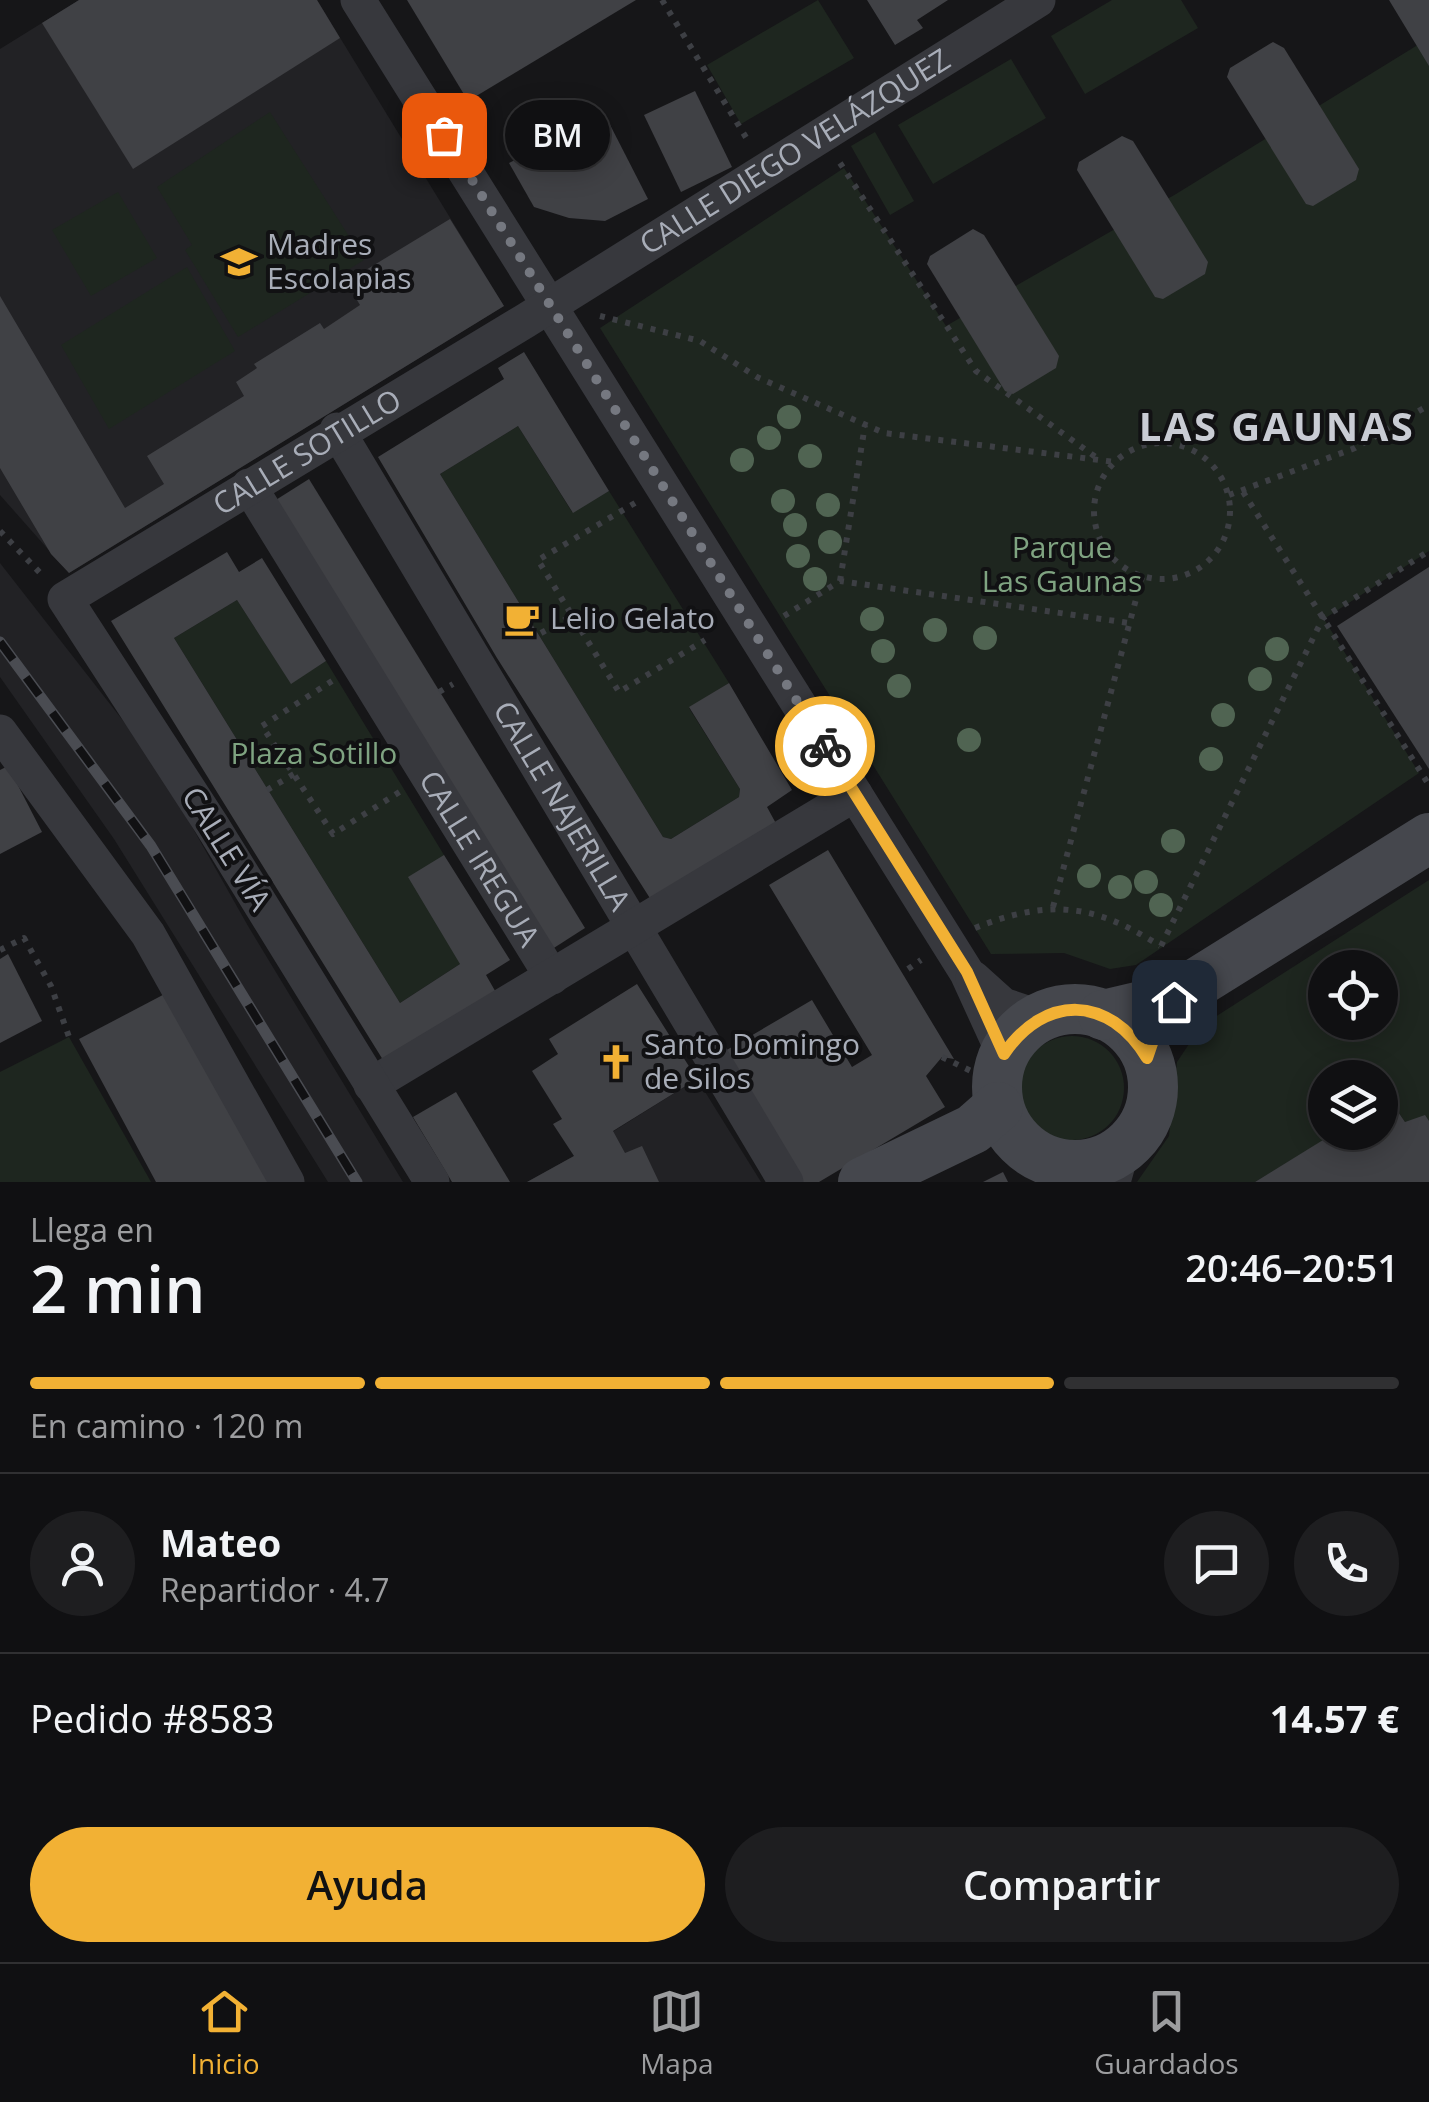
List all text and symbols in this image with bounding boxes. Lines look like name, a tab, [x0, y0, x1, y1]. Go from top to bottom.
street label: CALLE DIEGO VELÁZQUEZ	[631, 38, 957, 263]
pin	[402, 93, 487, 178]
callout: BM	[504, 100, 609, 170]
icon: bag	[417, 108, 472, 163]
text: BM	[532, 113, 583, 156]
place label: Madres Escolapias	[267, 223, 412, 298]
school or university icon: Madres Escolapias	[220, 243, 258, 281]
street label: CALLE SOTILLO	[205, 379, 408, 524]
district label: LAS GAUNAS	[1139, 398, 1415, 453]
park label: Parque Las Gaunas	[982, 526, 1142, 601]
place label: Lelio Gelato	[550, 597, 715, 638]
cafe icon: Lelio Gelato	[503, 600, 541, 638]
street label: CALLE NAJERILLA	[484, 693, 641, 918]
courier	[775, 696, 875, 796]
icon: bike	[798, 719, 853, 774]
park label: Plaza Sotillo	[231, 732, 397, 773]
street label: CALLE IREGUA	[410, 762, 550, 954]
street label: CALLE VÍA	[173, 778, 281, 918]
map controls	[1308, 950, 1398, 1150]
button: locate	[1308, 950, 1398, 1040]
pin	[1132, 960, 1217, 1045]
icon: home	[1147, 975, 1202, 1030]
place label: Santo Domingo de Silos	[644, 1023, 860, 1098]
church icon: Santo Domingo de Silos	[597, 1043, 635, 1081]
button: layers	[1308, 1060, 1398, 1150]
text: Llega en	[30, 1208, 154, 1251]
text: 20:46–20:51	[1185, 1241, 1399, 1293]
text: 2 min	[30, 1244, 205, 1332]
text: En camino · 120 m	[30, 1404, 303, 1447]
button: person	[30, 1511, 135, 1616]
button: chat	[1164, 1511, 1269, 1616]
button: phone	[1294, 1511, 1399, 1616]
text: Mateo	[160, 1516, 281, 1568]
text: Repartidor · 4.7	[160, 1568, 390, 1611]
text: Pedido #8583	[30, 1692, 274, 1744]
text: 14.57 €	[1270, 1692, 1399, 1744]
button: Ayuda	[30, 1827, 705, 1942]
button: Compartir	[725, 1827, 1399, 1942]
tab: Inicio	[190, 1984, 260, 2082]
tab: Mapa	[640, 1984, 714, 2082]
tab: Guardados	[1094, 1984, 1239, 2082]

